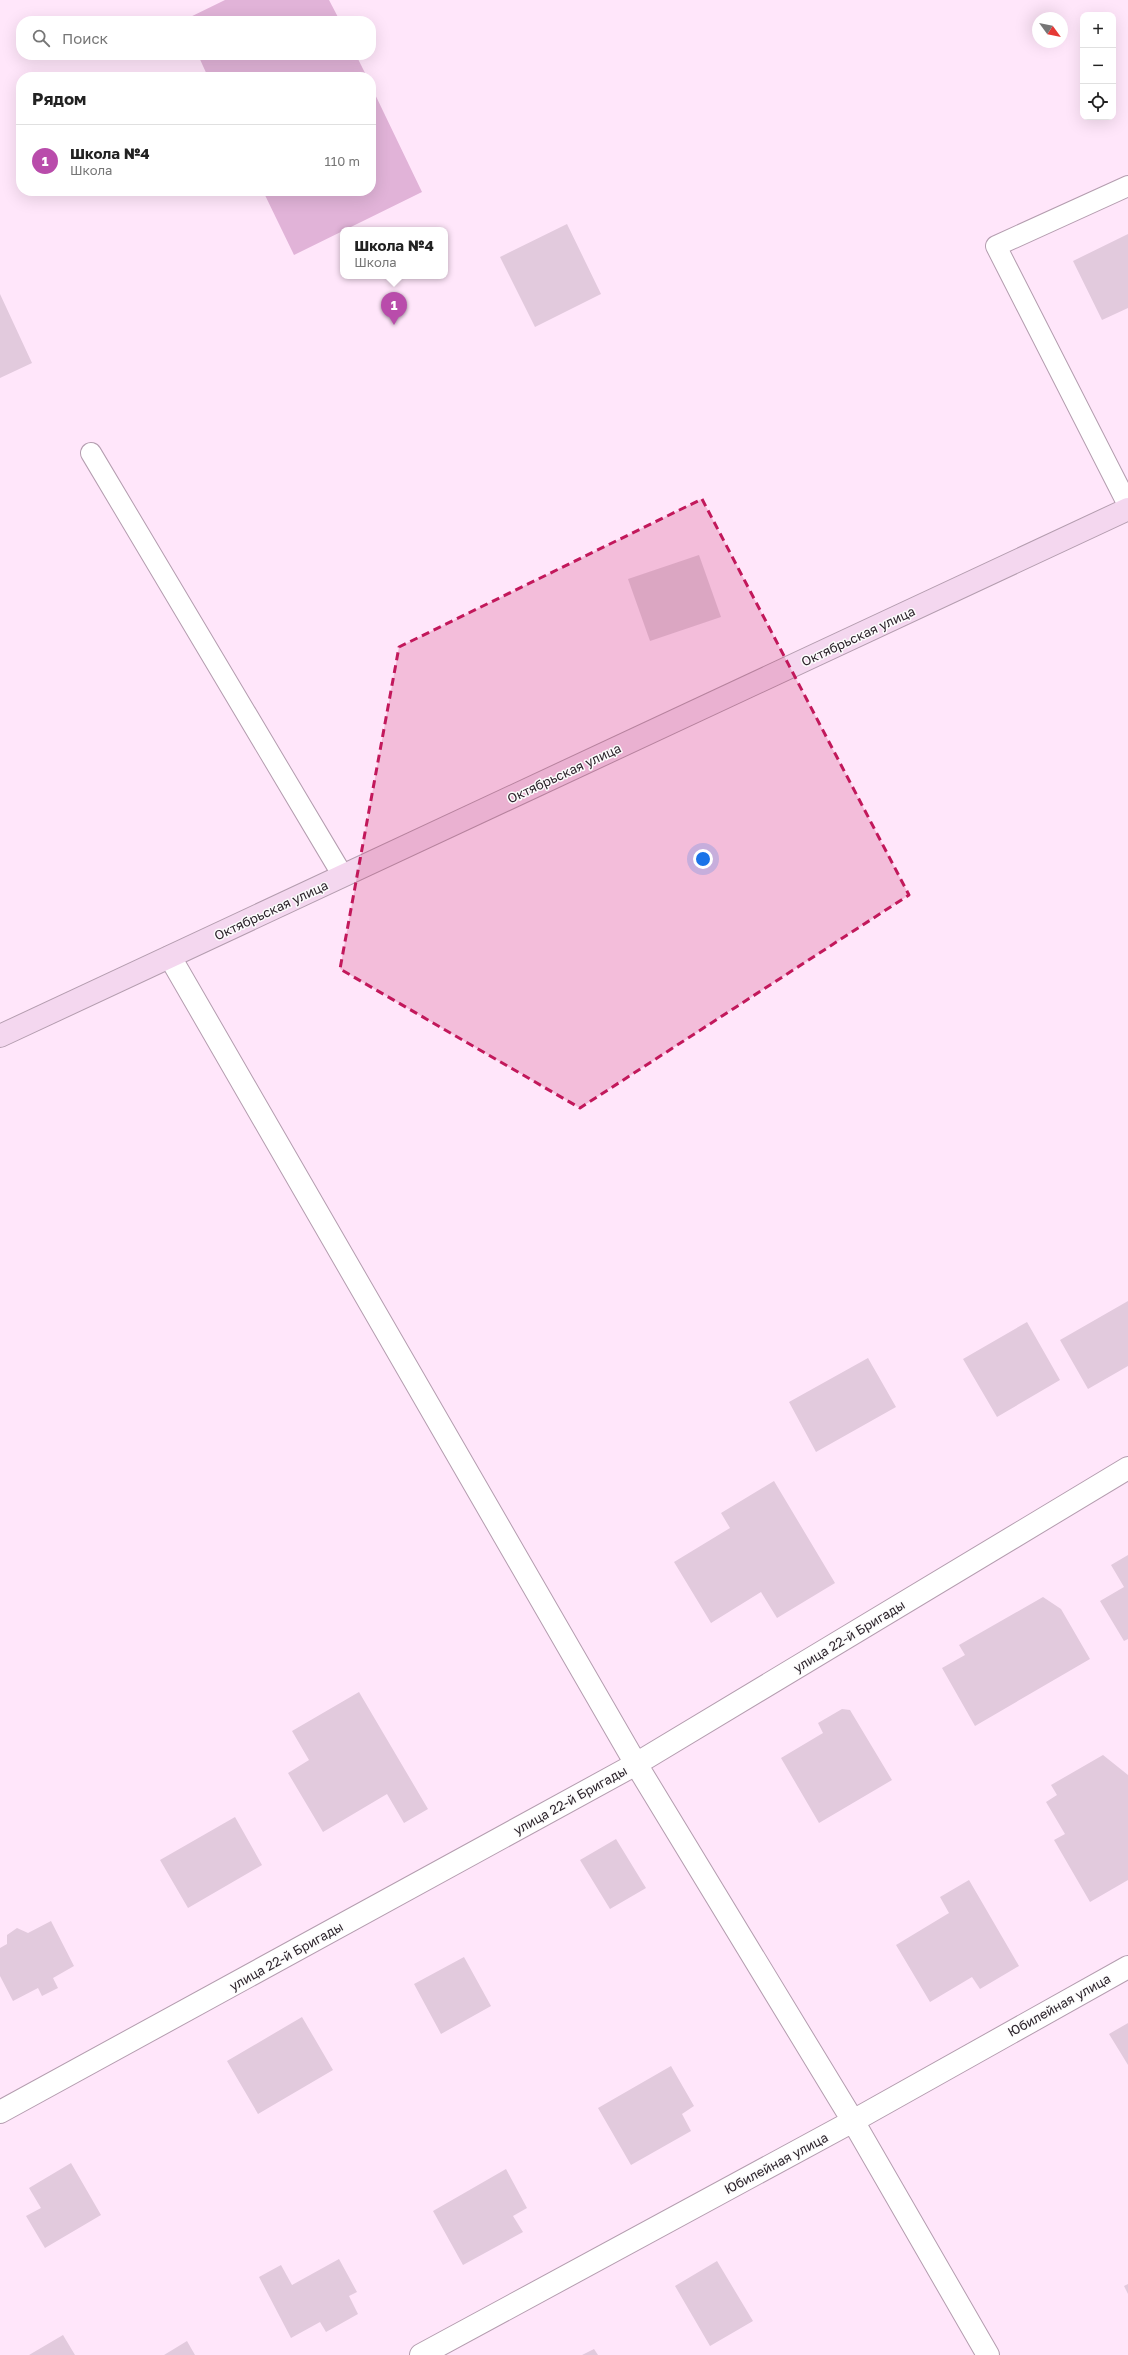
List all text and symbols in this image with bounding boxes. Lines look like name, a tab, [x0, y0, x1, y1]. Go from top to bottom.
north arrow	[1032, 12, 1068, 48]
map controls	[1080, 12, 1116, 120]
button: +	[1080, 12, 1116, 48]
search box	[16, 16, 376, 60]
icon: search	[30, 27, 52, 49]
text: Поиск	[62, 29, 108, 47]
button: −	[1080, 48, 1116, 84]
button: locate	[1080, 84, 1116, 120]
text: Рядом	[32, 88, 86, 109]
text: Школа №4	[70, 144, 150, 162]
text: 1	[42, 153, 48, 169]
text: 110 m	[325, 153, 360, 169]
text: Школа	[70, 162, 112, 178]
popup	[340, 227, 448, 279]
text: Школа №4	[354, 236, 434, 254]
text: Школа	[354, 254, 397, 270]
pin: 1	[381, 292, 407, 325]
street label: Октябрьская улица	[798, 603, 918, 669]
street label: Октябрьская улица	[504, 740, 624, 806]
your location	[693, 849, 713, 869]
street label: Октябрьская улица	[211, 877, 331, 943]
street label: улица 22-й Бригады	[790, 1596, 908, 1676]
street label: улица 22-й Бригады	[510, 1762, 630, 1838]
street label: улица 22-й Бригады	[226, 1918, 346, 1994]
street label: Юбилейная улица	[1005, 1970, 1113, 2040]
street label: Юбилейная улица	[721, 2129, 831, 2197]

